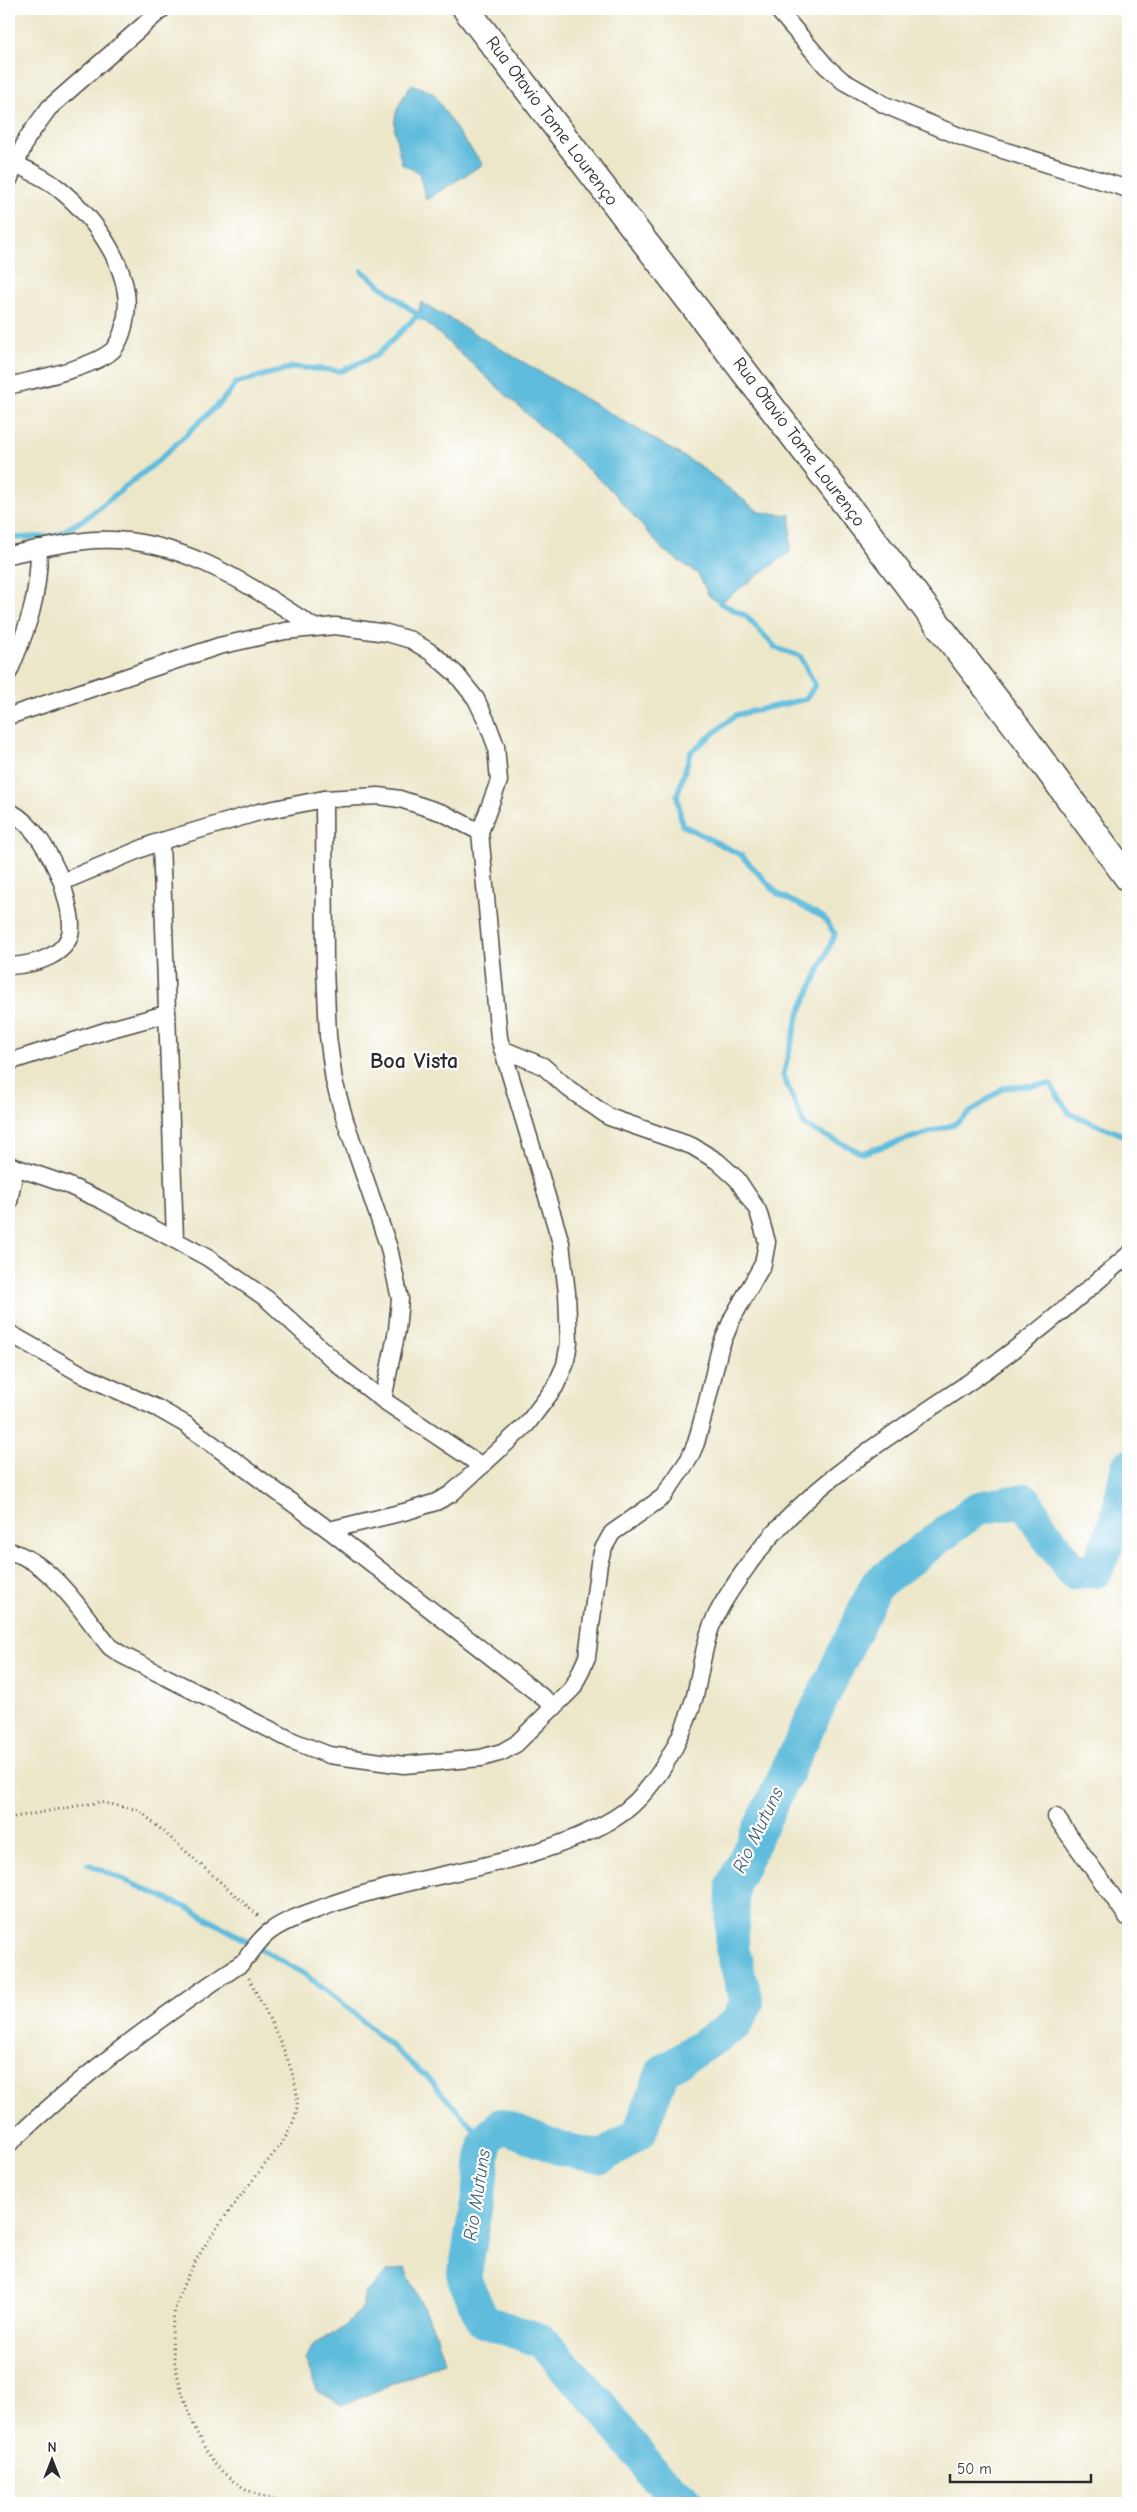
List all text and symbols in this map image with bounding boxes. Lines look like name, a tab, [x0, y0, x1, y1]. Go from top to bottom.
street label: Rua Otavio Tome Lourenço	[482, 32, 622, 210]
street label: Rua Otavio Tome Lourenço	[729, 353, 869, 531]
district label: Boa Vista	[370, 1048, 458, 1074]
water label: Rio Mutuns	[728, 1784, 788, 1876]
water label: Rio Mutuns	[459, 2148, 495, 2242]
north arrow	[28, 2434, 78, 2484]
text: N	[47, 2439, 57, 2456]
scale bar	[950, 2452, 1091, 2484]
text: 50 m	[957, 2460, 992, 2478]

